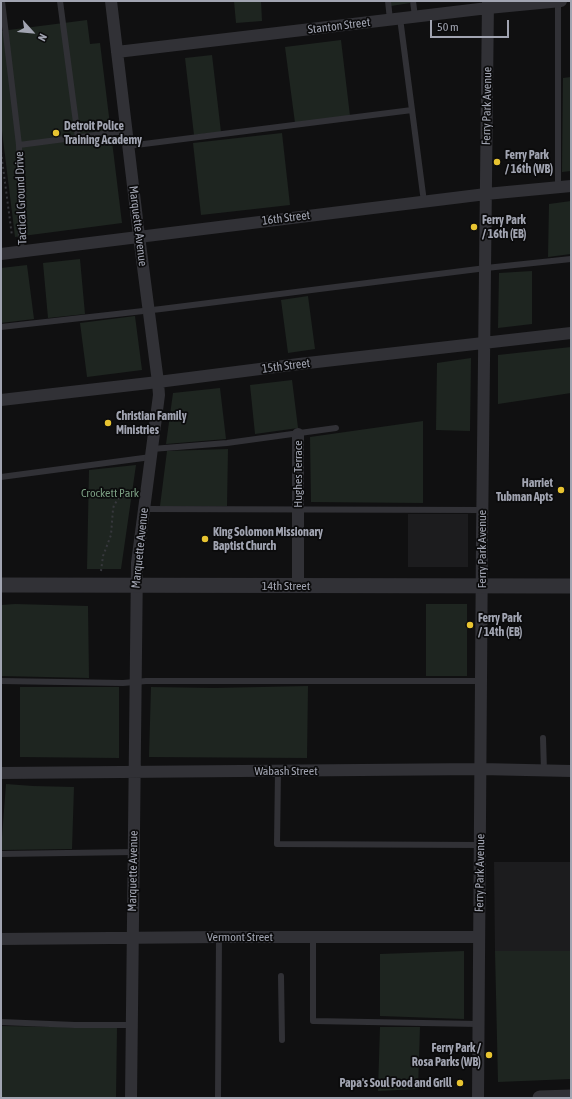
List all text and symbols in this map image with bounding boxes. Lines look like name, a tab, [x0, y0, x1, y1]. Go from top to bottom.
north arrow	[12, 12, 52, 52]
scale bar	[432, 12, 511, 38]
street label: Stanton Street	[307, 15, 371, 37]
text: 50 m	[437, 20, 459, 34]
text: N	[36, 32, 50, 43]
street label: Ferry Park Avenue	[479, 67, 495, 145]
place label: Detroit Police Training Academy	[64, 119, 142, 147]
marker: Detroit Police Training Academy	[51, 128, 61, 138]
place label: Ferry Park / 16th (WB)	[505, 148, 553, 176]
street label: Tactical Ground Drive	[12, 151, 30, 245]
marker: Ferry Park / 16th (WB)	[492, 157, 502, 167]
street label: Marquette Avenue	[126, 185, 150, 267]
street label: 16th Street	[261, 208, 311, 228]
place label: Ferry Park / 16th (EB)	[482, 213, 526, 241]
marker: Ferry Park / 16th (EB)	[469, 222, 479, 232]
street label: 15th Street	[261, 356, 311, 376]
place label: Christian Family Ministries	[116, 409, 187, 437]
marker: Christian Family Ministries	[103, 418, 113, 428]
street label: Hughes Terrace	[291, 440, 305, 508]
place label: Harriet Tubman Apts	[496, 476, 553, 504]
marker: Harriet Tubman Apts	[556, 485, 566, 495]
park label: Crockett Park	[81, 486, 139, 500]
street label: Marquette Avenue	[129, 507, 151, 589]
street label: Ferry Park Avenue	[475, 510, 489, 588]
place label: King Solomon Missionary Baptist Church	[213, 525, 323, 553]
marker: King Solomon Missionary Baptist Church	[200, 534, 210, 544]
street label: 14th Street	[262, 579, 310, 593]
place label: Ferry Park / 14th (EB)	[478, 611, 522, 639]
marker: Ferry Park / 14th (EB)	[465, 620, 475, 630]
street label: Wabash Street	[254, 764, 318, 778]
street label: Marquette Avenue	[125, 830, 141, 912]
street label: Ferry Park Avenue	[472, 834, 488, 912]
street label: Vermont Street	[207, 930, 273, 944]
place label: Ferry Park / Rosa Parks (WB)	[412, 1041, 481, 1069]
marker: Ferry Park / Rosa Parks (WB)	[484, 1050, 494, 1060]
place label: Papa's Soul Food and Grill	[339, 1076, 452, 1090]
marker: Papa's Soul Food and Grill	[455, 1078, 465, 1088]

